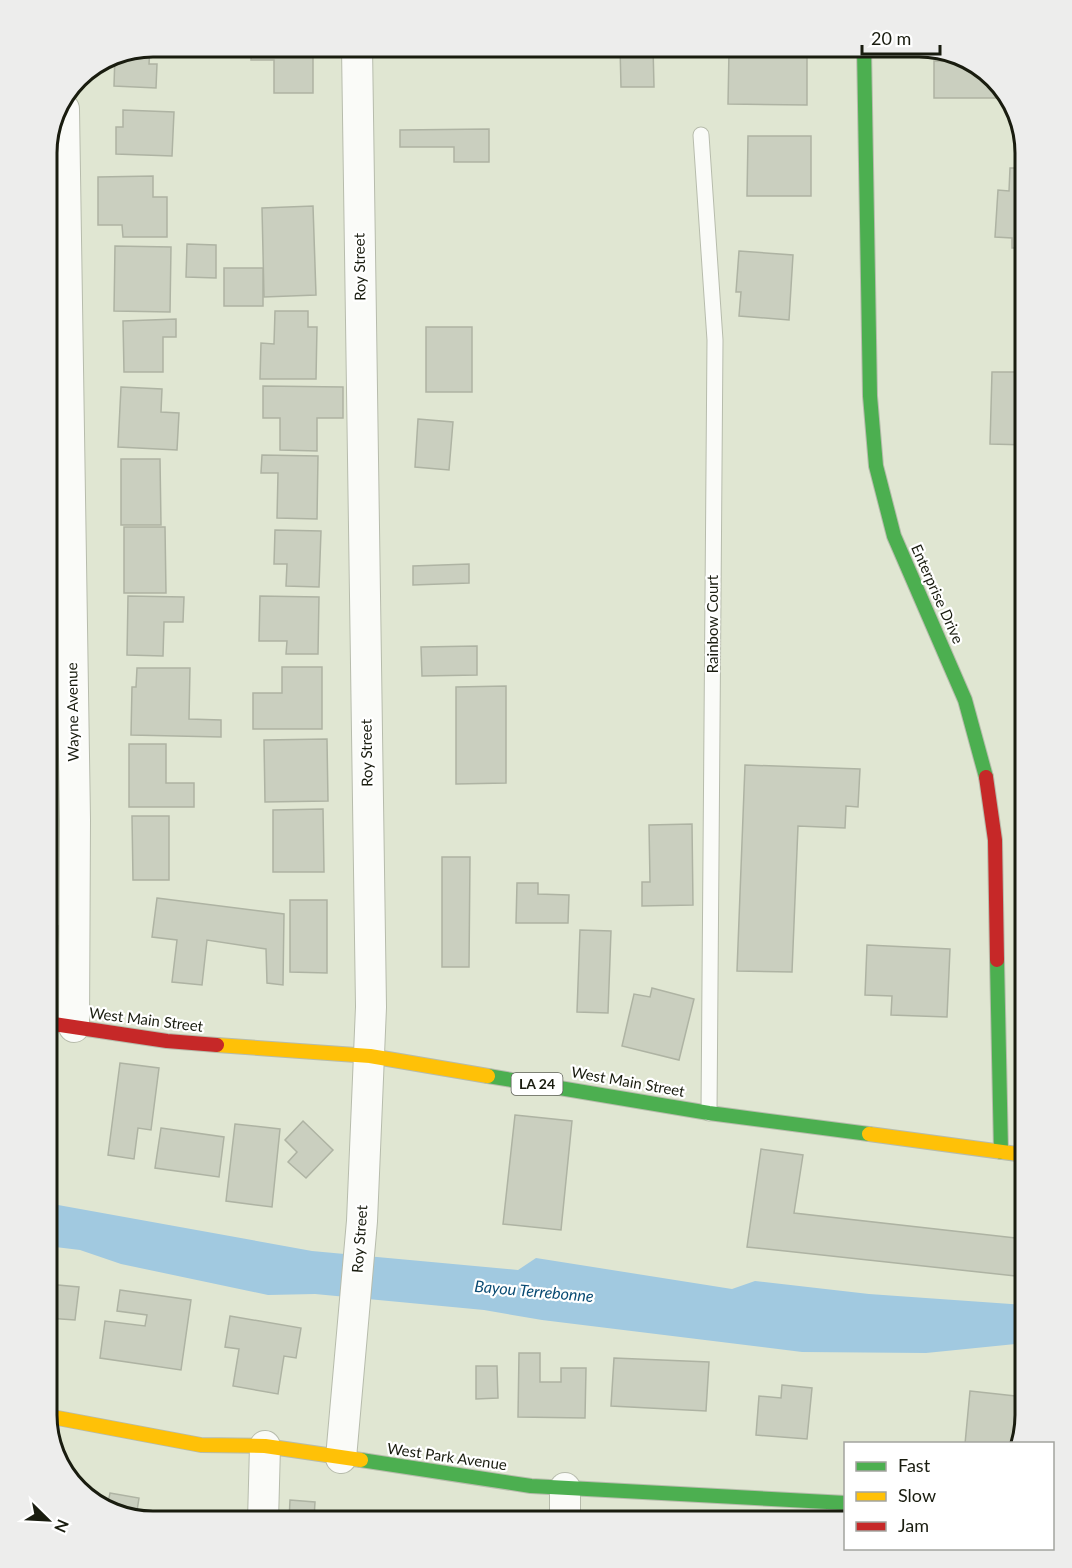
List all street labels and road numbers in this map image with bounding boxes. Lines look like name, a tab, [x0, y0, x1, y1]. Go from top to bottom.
street label: Roy Street	[349, 232, 369, 301]
street label: Enterprise Drive	[908, 541, 968, 646]
street label: Rainbow Court	[703, 574, 721, 673]
street label: Wayne Avenue	[62, 662, 82, 762]
street label: Roy Street	[356, 718, 376, 787]
street label: West Main Street	[88, 1003, 205, 1035]
street label: West Main Street	[570, 1062, 687, 1100]
road number: LA 24	[512, 1073, 562, 1095]
street label: Roy Street	[348, 1204, 370, 1273]
street label: West Park Avenue	[386, 1439, 508, 1473]

